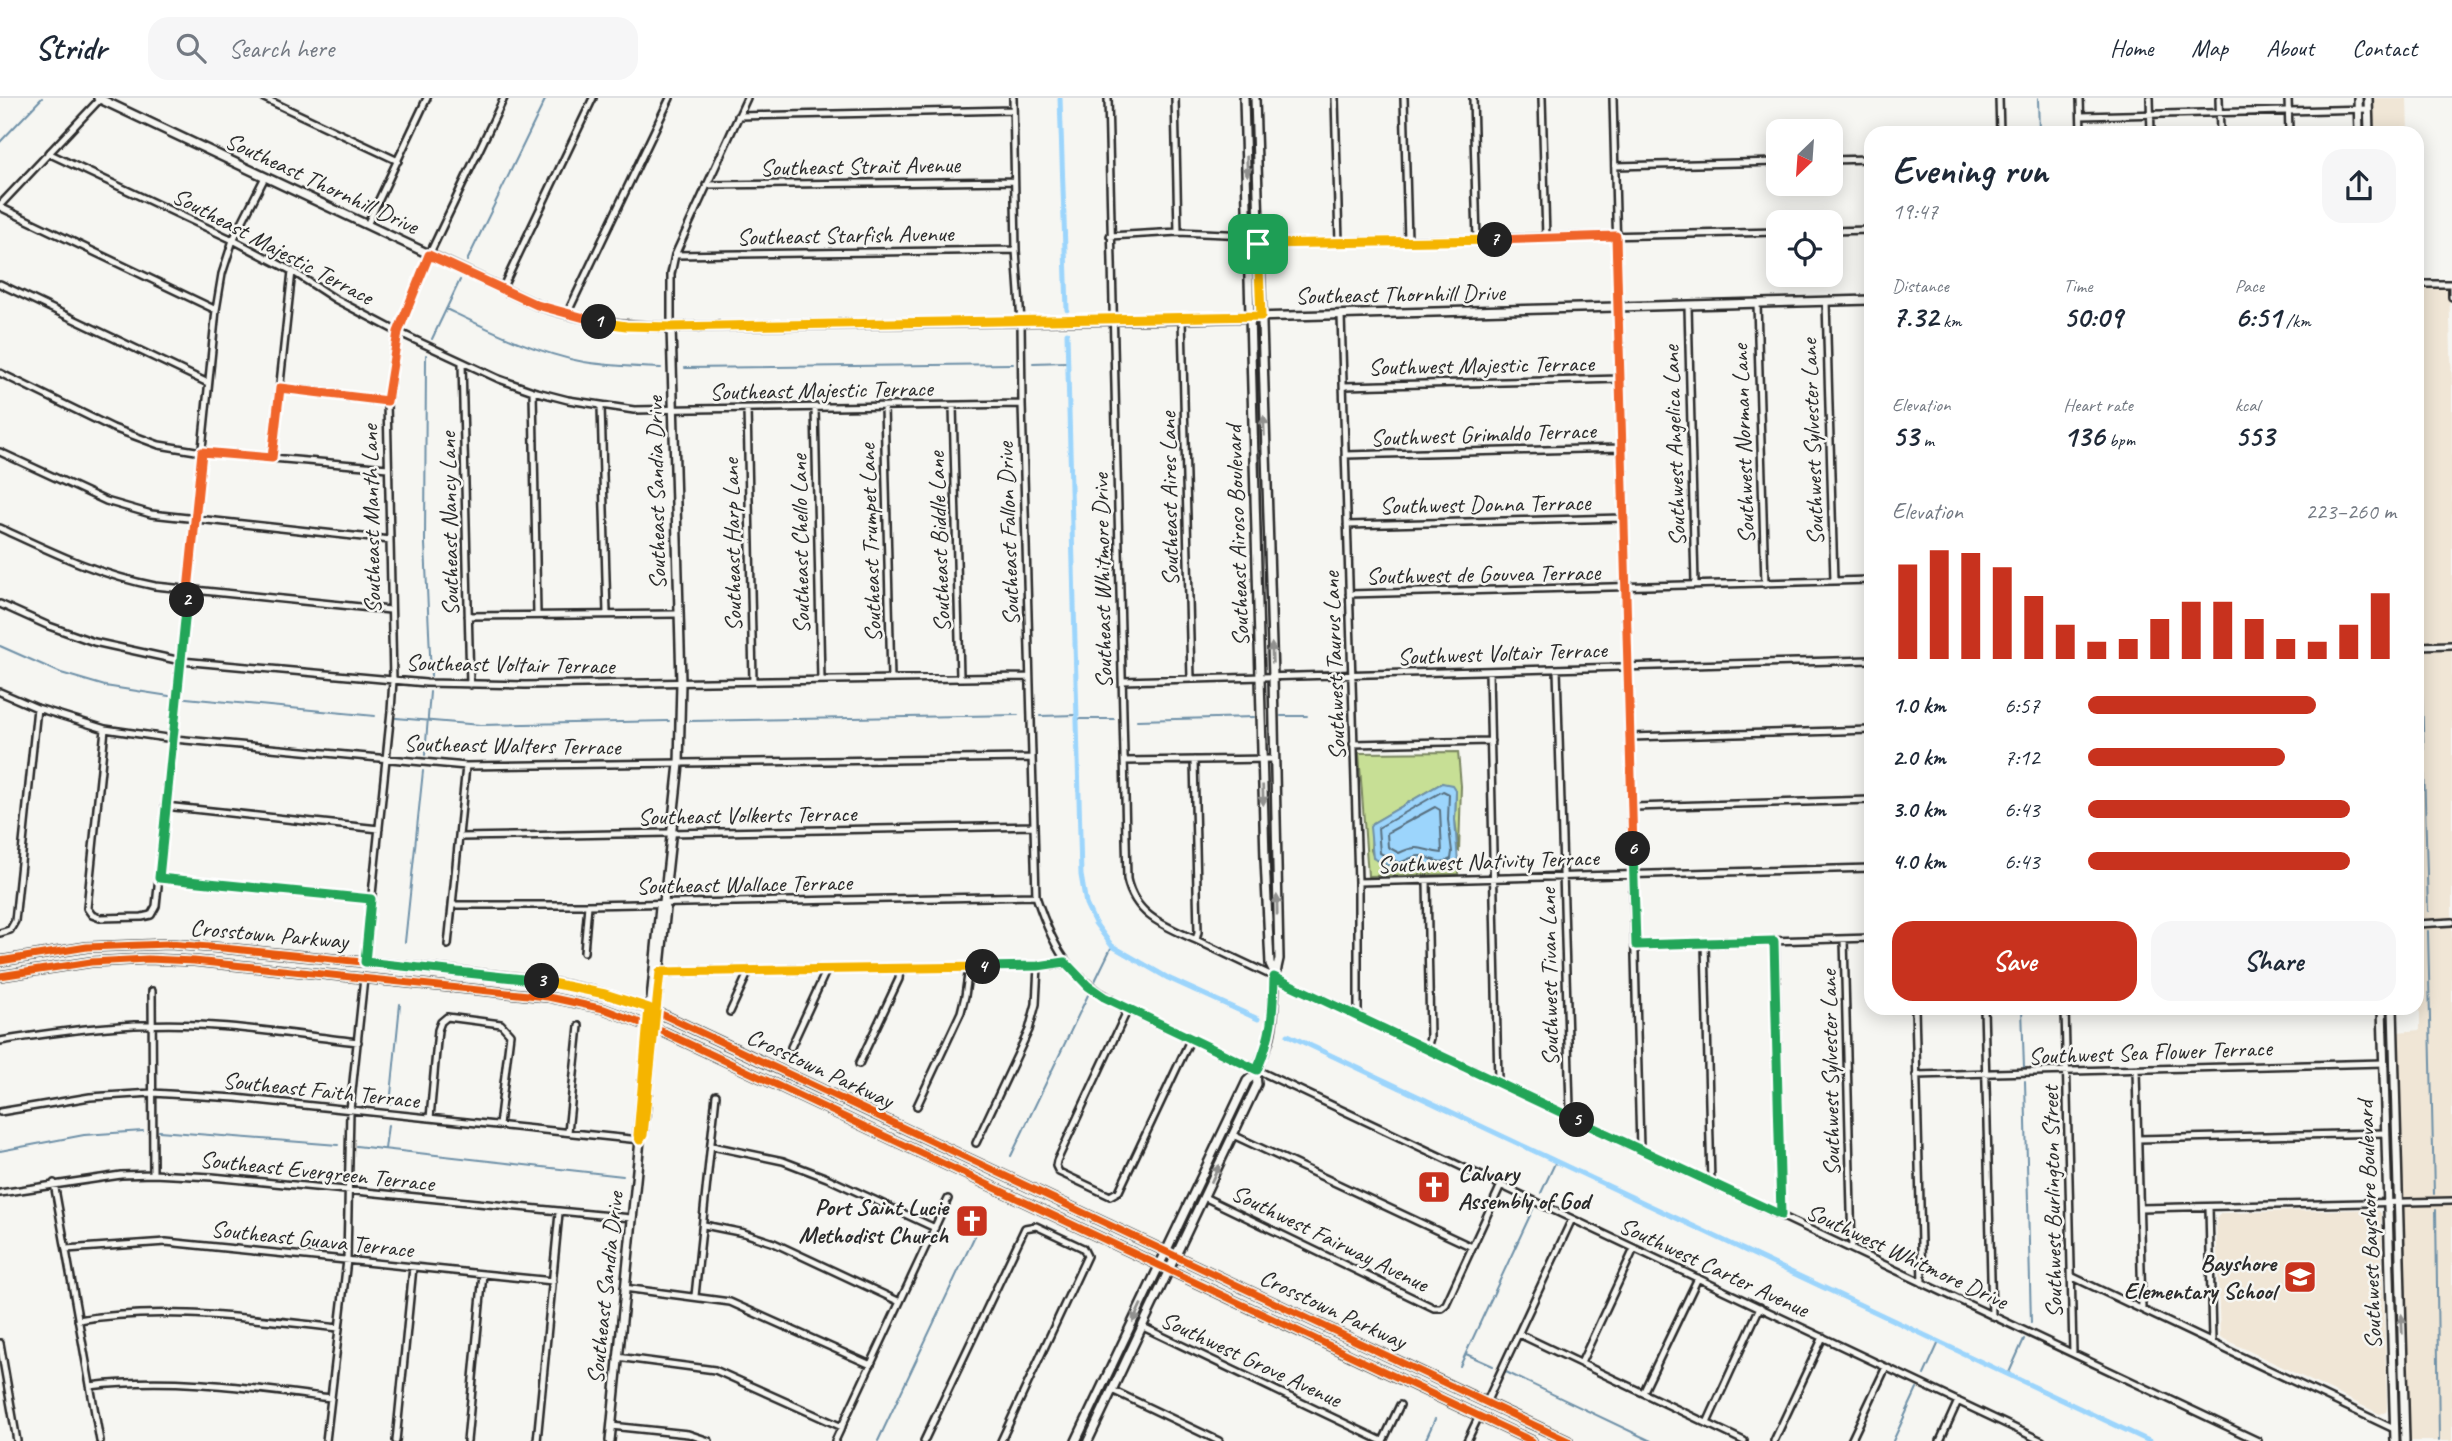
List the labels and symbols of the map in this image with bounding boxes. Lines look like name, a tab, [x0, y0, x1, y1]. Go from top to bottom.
north arrow	[1766, 119, 1843, 196]
street label: Southeast Thornhill Drive	[221, 125, 425, 242]
street label: Southeast Strait Avenue	[760, 149, 962, 183]
one-way arrow	[1241, 155, 1252, 177]
street label: Southeast Majestic Terrace	[167, 180, 380, 313]
pin	[1228, 214, 1288, 274]
street label: Southeast Starfish Avenue	[736, 218, 956, 252]
pin: 7	[1478, 222, 1512, 258]
street label: Southeast Thornhill Drive	[1295, 277, 1507, 311]
pin: 1	[582, 304, 616, 340]
street label: Southwest Sylvester Lane	[1793, 336, 1831, 546]
street label: Southwest Norman Lane	[1724, 342, 1761, 544]
street label: Southwest Angelica Lane	[1655, 343, 1693, 547]
street label: Southwest Majestic Terrace	[1368, 348, 1596, 382]
street label: Southeast Majestic Terrace	[709, 373, 935, 407]
street label: Southeast Sandia Drive	[639, 394, 673, 590]
street label: Southeast Aires Lane	[1152, 409, 1186, 586]
one-way arrow	[1258, 414, 1269, 436]
street label: Southwest Grimaldo Terrace	[1370, 415, 1598, 453]
street label: Southeast Airoso Boulevard	[1218, 421, 1256, 647]
street label: Southeast Manth Lane	[354, 422, 388, 614]
street label: Southeast Nancy Lane	[432, 429, 466, 616]
street label: Southeast Fallon Drive	[990, 440, 1026, 626]
street label: Southeast Trumpet Lane	[851, 441, 888, 643]
street label: Southeast Biddle Lane	[921, 449, 957, 633]
street label: Southeast Chello Lane	[783, 452, 817, 634]
street label: Southeast Harp Lane	[715, 456, 749, 632]
street label: Southeast Whitmore Drive	[1085, 471, 1119, 689]
street label: Southwest Donna Terrace	[1379, 487, 1593, 521]
street label: Southwest de Gouvea Terrace	[1366, 557, 1603, 591]
street label: Southwest Taurus Lane	[1316, 569, 1352, 761]
pin: 2	[170, 582, 204, 618]
street label: Southwest Voltair Terrace	[1397, 634, 1609, 672]
one-way arrow	[1266, 642, 1277, 664]
street label: Southeast Voltair Terrace	[405, 647, 617, 681]
street label: Southeast Walters Terrace	[403, 728, 623, 762]
one-way arrow	[1258, 784, 1269, 806]
street label: Southeast Volkerts Terrace	[637, 798, 859, 832]
pin: 6	[1616, 832, 1650, 866]
street label: Southwest Nativity Terrace	[1377, 842, 1602, 880]
street label: Southeast Wallace Terrace	[636, 867, 854, 901]
street label: Southwest Tivan Lane	[1532, 886, 1566, 1066]
one-way arrow	[1271, 894, 1283, 916]
street label: Crosstown Parkway	[189, 912, 351, 956]
pin: 4	[965, 950, 1000, 984]
pin: 3	[524, 964, 560, 998]
street label: Southwest Sylvester Lane	[1813, 967, 1847, 1176]
street label: Crosstown Parkway	[742, 1021, 900, 1116]
street label: Southwest Sea Flower Terrace	[2028, 1033, 2275, 1071]
street label: Southeast Faith Terrace	[221, 1065, 423, 1115]
street label: Southwest Burlington Street	[2035, 1083, 2069, 1318]
street label: Southwest Bayshore Boulevard	[2350, 1097, 2388, 1350]
pin: 5	[1560, 1102, 1594, 1138]
street label: Southeast Evergreen Terrace	[198, 1144, 438, 1198]
place label: Calvary Assembly of God	[1458, 1158, 1594, 1216]
one-way arrow	[1210, 1163, 1221, 1184]
church icon: Calvary Assembly of God	[1415, 1168, 1453, 1206]
street label: Southwest Fairway Avenue	[1227, 1177, 1435, 1300]
street label: Southeast Sandia Drive	[580, 1188, 630, 1386]
place label: Port Saint Lucie Methodist Church	[798, 1192, 950, 1250]
street label: Southwest Whitmore Drive	[1801, 1196, 2015, 1317]
church icon: Port Saint Lucie Methodist Church	[953, 1202, 991, 1240]
street label: Southwest Carter Avenue	[1615, 1210, 1815, 1325]
street label: Southeast Guava Terrace	[209, 1213, 417, 1265]
place label: Bayshore Elementary School	[2124, 1248, 2281, 1306]
school or university icon: Bayshore Elementary School	[2281, 1258, 2319, 1296]
street label: Crosstown Parkway	[1255, 1262, 1413, 1357]
one-way arrow	[1131, 1303, 1143, 1323]
street label: Southwest Grove Avenue	[1156, 1304, 1348, 1415]
one-way arrow	[2396, 1313, 2408, 1335]

